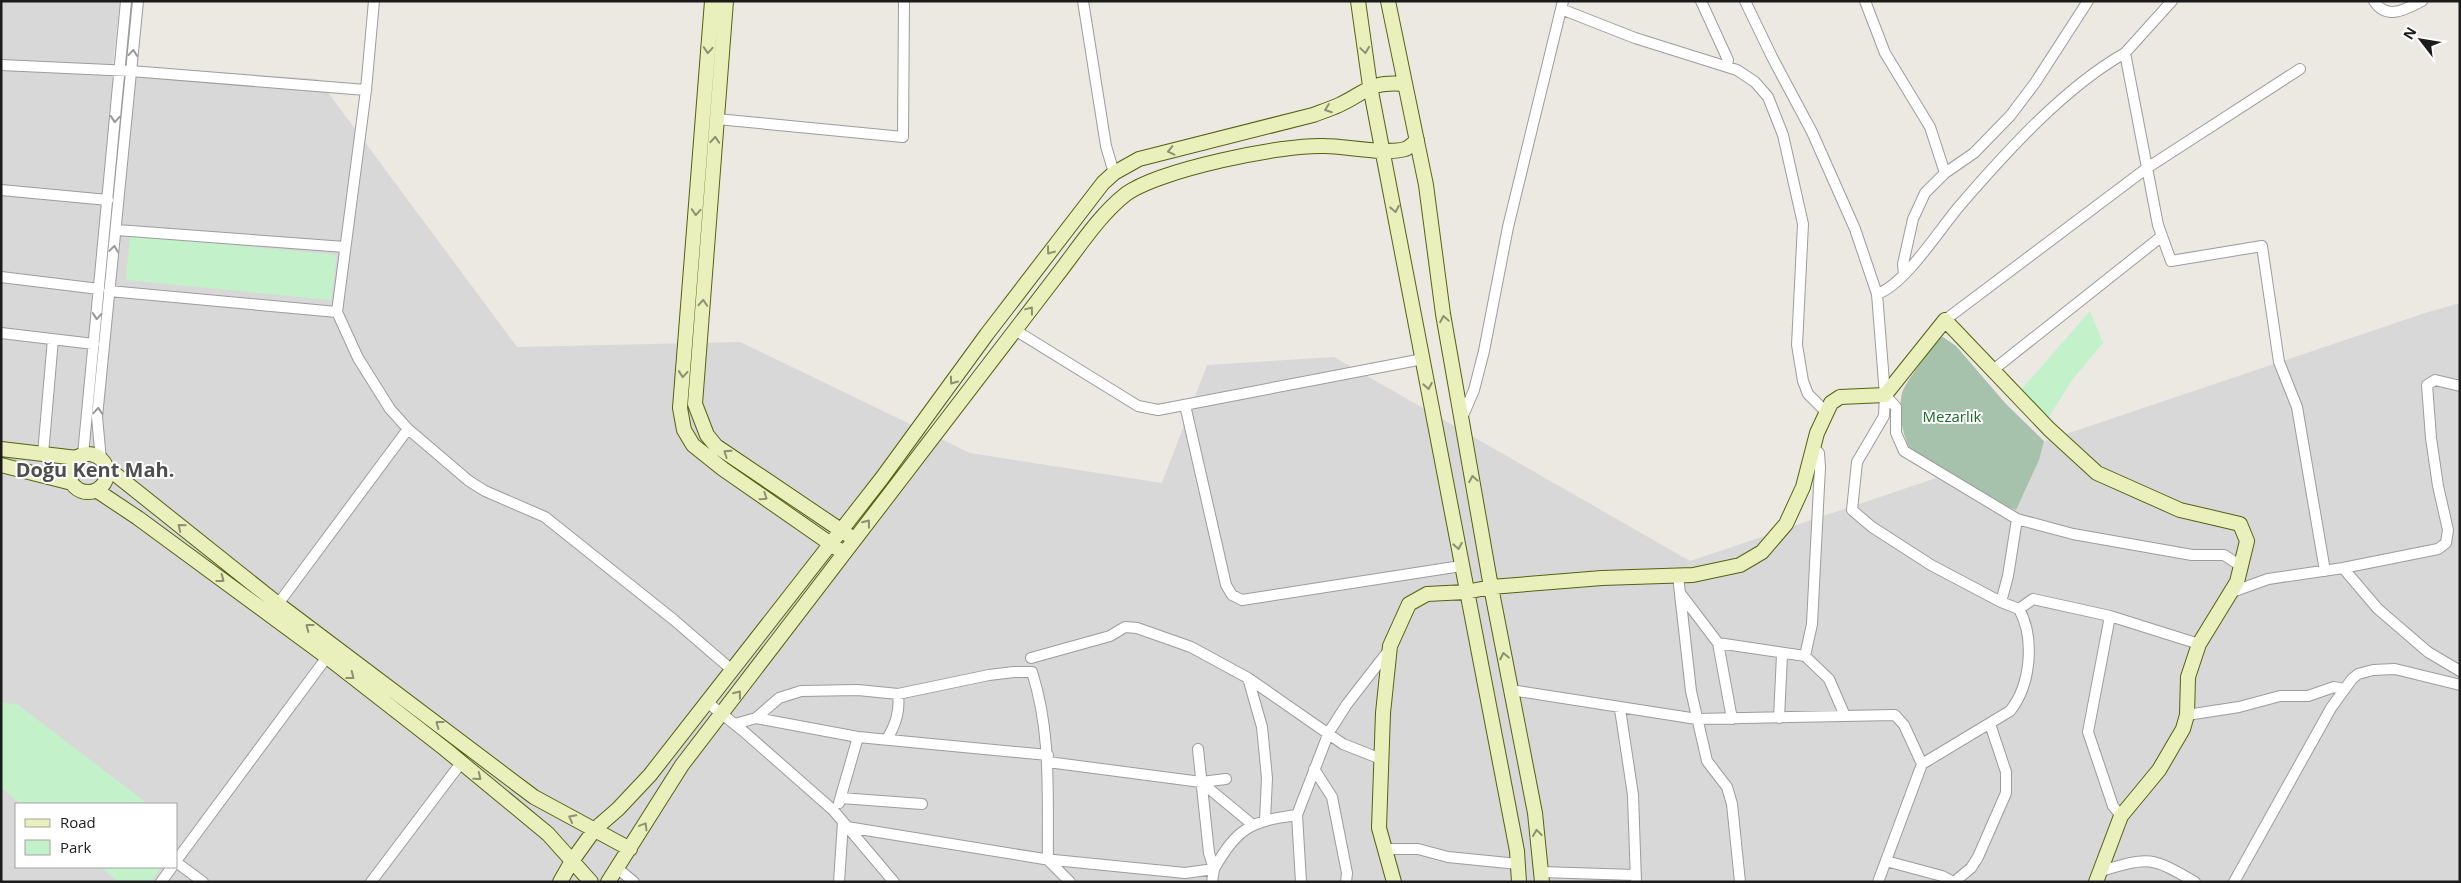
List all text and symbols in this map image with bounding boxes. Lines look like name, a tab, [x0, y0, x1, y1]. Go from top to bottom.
north arrow	[2396, 15, 2446, 65]
text: N	[2398, 23, 2421, 43]
one-way arrow	[703, 46, 714, 54]
one-way arrow	[1359, 46, 1370, 54]
one-way arrow	[127, 49, 138, 57]
one-way arrow	[1324, 103, 1332, 113]
one-way arrow	[110, 116, 121, 124]
one-way arrow	[709, 136, 720, 144]
one-way arrow	[1166, 145, 1175, 156]
one-way arrow	[1390, 205, 1400, 214]
one-way arrow	[690, 208, 701, 216]
one-way arrow	[109, 245, 119, 254]
one-way arrow	[1047, 245, 1056, 255]
one-way arrow	[698, 298, 709, 306]
one-way arrow	[1024, 306, 1033, 316]
one-way arrow	[92, 312, 103, 320]
one-way arrow	[1439, 315, 1449, 324]
one-way arrow	[677, 370, 688, 378]
one-way arrow	[950, 375, 959, 385]
one-way arrow	[1423, 382, 1433, 390]
park label: Mezarlık	[1923, 406, 1982, 426]
one-way arrow	[93, 407, 104, 415]
one-way arrow	[724, 450, 733, 459]
district label: Doğu Kent Mah.	[16, 456, 174, 483]
one-way arrow	[1468, 475, 1479, 483]
one-way arrow	[758, 491, 768, 500]
one-way arrow	[862, 519, 871, 528]
one-way arrow	[177, 524, 187, 533]
one-way arrow	[1452, 541, 1462, 550]
one-way arrow	[215, 573, 225, 582]
one-way arrow	[305, 624, 315, 633]
one-way arrow	[1499, 652, 1510, 661]
one-way arrow	[345, 671, 354, 679]
one-way arrow	[732, 690, 741, 700]
one-way arrow	[436, 722, 445, 730]
one-way arrow	[472, 772, 481, 780]
legend	[15, 803, 178, 868]
text: Road	[60, 812, 96, 832]
one-way arrow	[568, 814, 577, 824]
one-way arrow	[637, 823, 647, 832]
one-way arrow	[1532, 829, 1543, 837]
text: Park	[60, 837, 91, 857]

